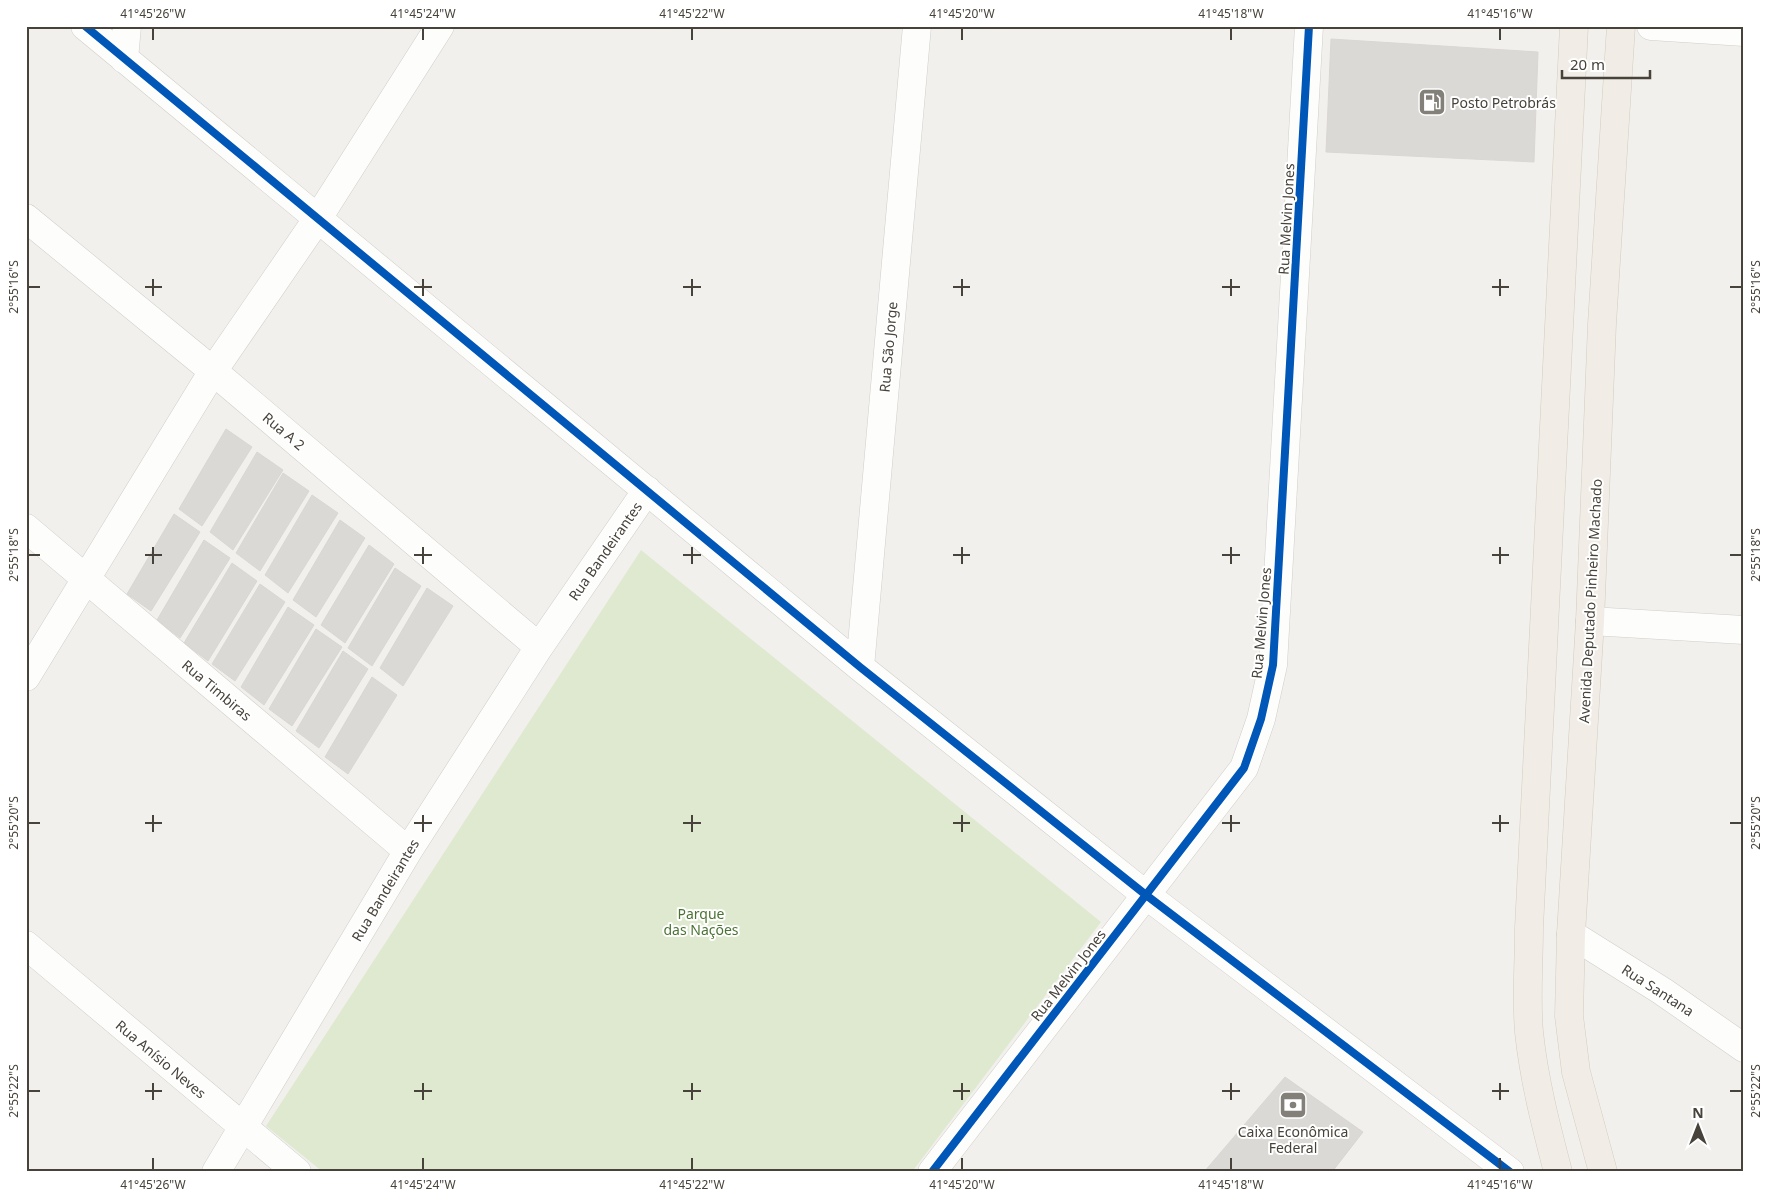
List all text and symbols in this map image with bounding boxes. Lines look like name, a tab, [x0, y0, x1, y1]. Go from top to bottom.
text: 41°45'26"W	[120, 5, 186, 22]
text: 41°45'24"W	[390, 5, 456, 22]
text: 41°45'22"W	[659, 5, 725, 22]
text: 41°45'20"W	[929, 5, 995, 22]
text: 41°45'18"W	[1198, 5, 1264, 22]
text: 41°45'16"W	[1467, 5, 1533, 22]
scale bar	[1562, 48, 1650, 80]
text: 20 m	[1570, 54, 1605, 74]
fuel station icon: Posto Petrobrás	[1417, 87, 1447, 117]
place label: Posto Petrobrás	[1451, 93, 1556, 112]
street label: Rua Melvin Jones	[1274, 162, 1298, 275]
text: 2°55'16"S	[5, 260, 22, 314]
text: 2°55'16"S	[1747, 260, 1764, 314]
street label: Rua São Jorge	[875, 301, 901, 393]
street label: Rua A 2	[259, 408, 309, 454]
street label: Avenida Deputado Pinheiro Machado	[1574, 478, 1606, 724]
street label: Rua Bandeirantes	[564, 498, 646, 604]
text: 2°55'18"S	[5, 528, 22, 582]
text: 2°55'18"S	[1747, 528, 1764, 582]
street label: Rua Melvin Jones	[1247, 566, 1275, 679]
street label: Rua Timbiras	[178, 655, 256, 725]
text: 2°55'20"S	[5, 796, 22, 850]
text: 2°55'20"S	[1747, 796, 1764, 850]
street label: Rua Bandeirantes	[347, 835, 423, 945]
park label: Parque das Nações	[663, 904, 739, 939]
street label: Rua Melvin Jones	[1026, 925, 1110, 1025]
street label: Rua Santana	[1618, 960, 1698, 1020]
street label: Rua Anísio Neves	[112, 1016, 210, 1103]
text: 2°55'22"S	[5, 1064, 22, 1118]
text: 2°55'22"S	[1747, 1064, 1764, 1118]
bank icon: Caixa Econômica Federal	[1278, 1090, 1308, 1120]
north arrow	[1672, 1100, 1722, 1150]
text: N	[1692, 1103, 1704, 1122]
place label: Caixa Econômica Federal	[1238, 1122, 1348, 1157]
text: 41°45'26"W	[120, 1176, 186, 1193]
text: 41°45'24"W	[390, 1176, 456, 1193]
text: 41°45'22"W	[659, 1176, 725, 1193]
text: 41°45'20"W	[929, 1176, 995, 1193]
text: 41°45'18"W	[1198, 1176, 1264, 1193]
text: 41°45'16"W	[1467, 1176, 1533, 1193]

